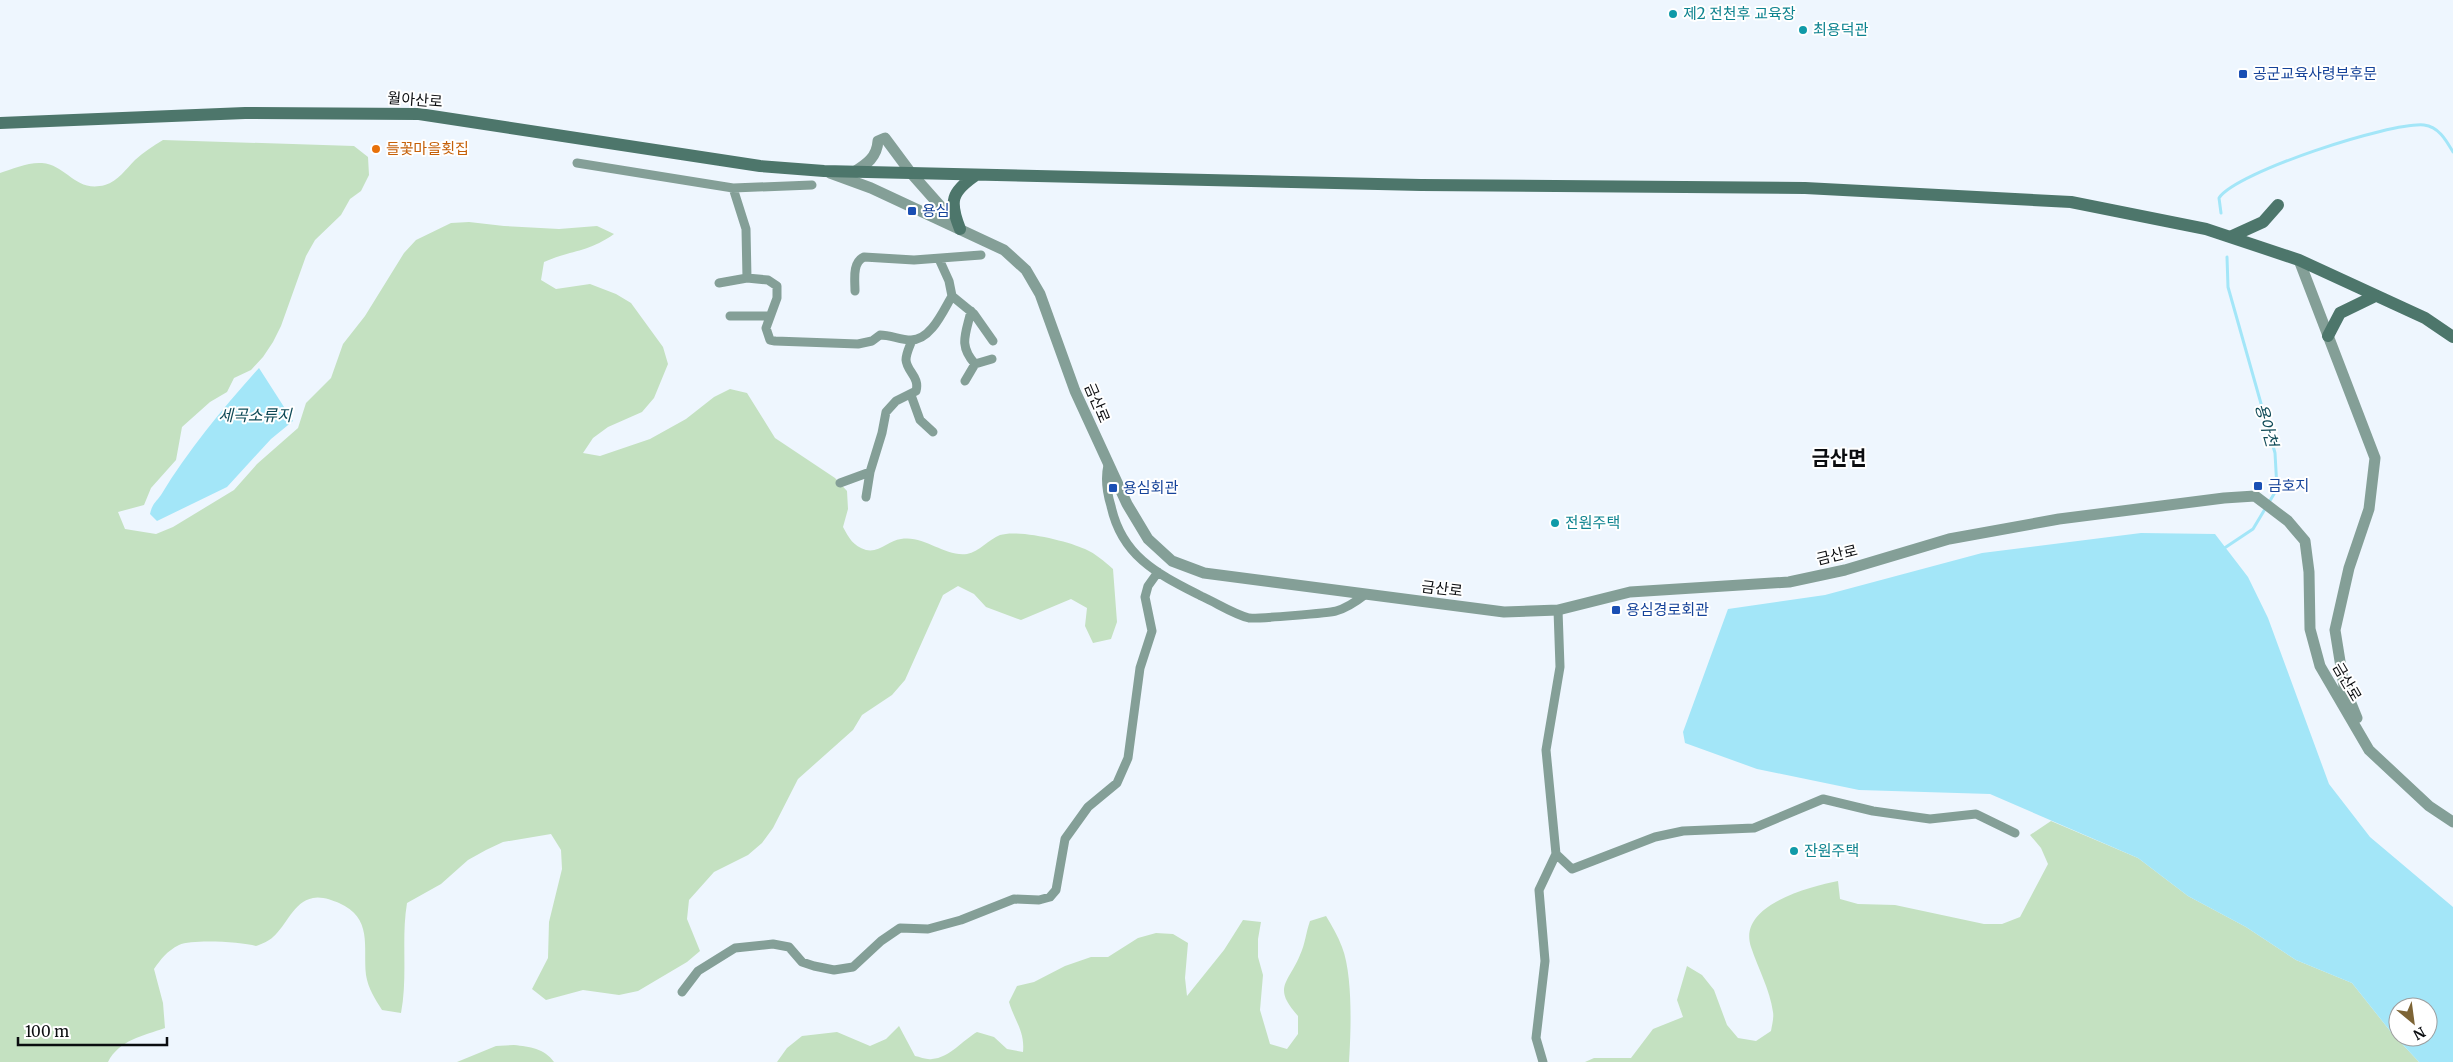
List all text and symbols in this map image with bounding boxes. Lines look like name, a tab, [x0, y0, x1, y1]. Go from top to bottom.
place label: 제2 전천후 교육장	[1683, 4, 1796, 23]
marker: 제2 전천후 교육장	[1667, 8, 1679, 20]
place label: 최용덕관	[1813, 20, 1868, 39]
marker: 최용덕관	[1797, 24, 1809, 36]
place label: 공군교육사령부후문	[2253, 64, 2377, 83]
marker: 공군교육사령부후문	[2237, 68, 2249, 80]
street label: 월아산로	[387, 88, 443, 111]
place label: 들꽃마을횟집	[386, 139, 469, 158]
marker: 들꽃마을횟집	[370, 143, 382, 155]
place label: 용심	[922, 201, 950, 220]
marker: 용심	[906, 205, 918, 217]
street label: 금산로	[1081, 380, 1114, 426]
water label: 용아천	[2251, 401, 2283, 451]
water label: 세곡소류지	[218, 405, 293, 425]
district label: 금산면	[1811, 445, 1867, 470]
place label: 금호지	[2268, 476, 2309, 495]
place label: 용심회관	[1123, 478, 1178, 497]
marker: 금호지	[2252, 480, 2264, 492]
marker: 용심회관	[1107, 482, 1119, 494]
place label: 전원주택	[1565, 513, 1620, 532]
marker: 전원주택	[1549, 517, 1561, 529]
street label: 금산로	[1814, 540, 1859, 569]
street label: 금산로	[1420, 577, 1464, 600]
place label: 용심경로회관	[1626, 600, 1709, 619]
marker: 용심경로회관	[1610, 604, 1622, 616]
street label: 금산로	[2329, 659, 2366, 704]
place label: 잔원주택	[1804, 841, 1859, 860]
marker: 잔원주택	[1788, 845, 1800, 857]
north arrow	[2388, 997, 2438, 1047]
scale bar	[18, 1014, 166, 1046]
text: 100 m	[25, 1022, 69, 1041]
text: N	[2410, 1023, 2429, 1044]

